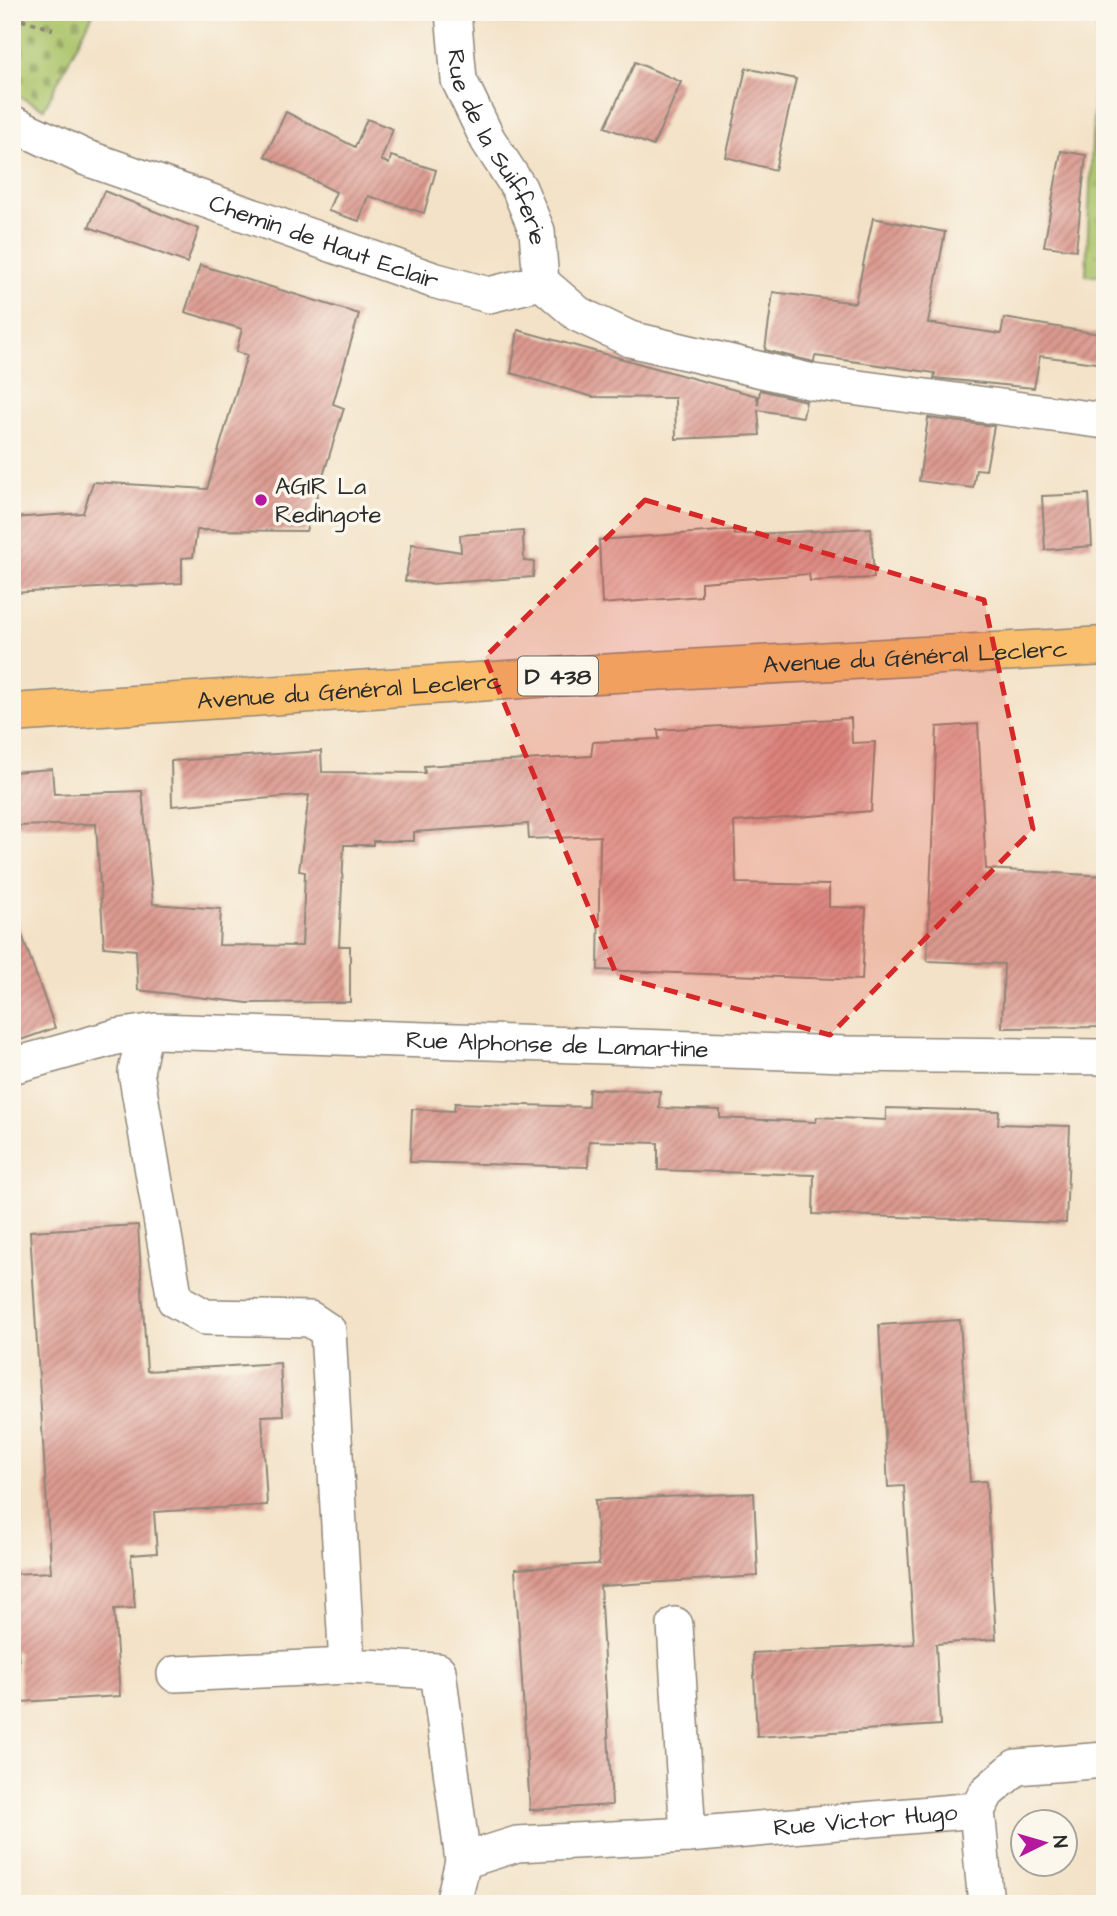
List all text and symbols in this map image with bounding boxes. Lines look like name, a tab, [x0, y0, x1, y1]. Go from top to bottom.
street label: Rue de la Suifferie	[438, 48, 554, 246]
street label: Chemin de Haut Eclair	[204, 186, 443, 299]
place label: AGIR La Redingote	[275, 470, 382, 533]
marker: AGIR La Redingote	[253, 492, 269, 508]
street label: Avenue du Général Leclerc	[762, 632, 1069, 683]
road number: D 438	[518, 656, 598, 696]
street label: Avenue du Général Leclerc	[196, 664, 503, 719]
street label: Rue Alphonse de Lamartine	[406, 1023, 709, 1067]
street label: Rue Victor Hugo	[772, 1796, 959, 1846]
north arrow	[1009, 1808, 1078, 1878]
text: N	[1045, 1835, 1073, 1849]

